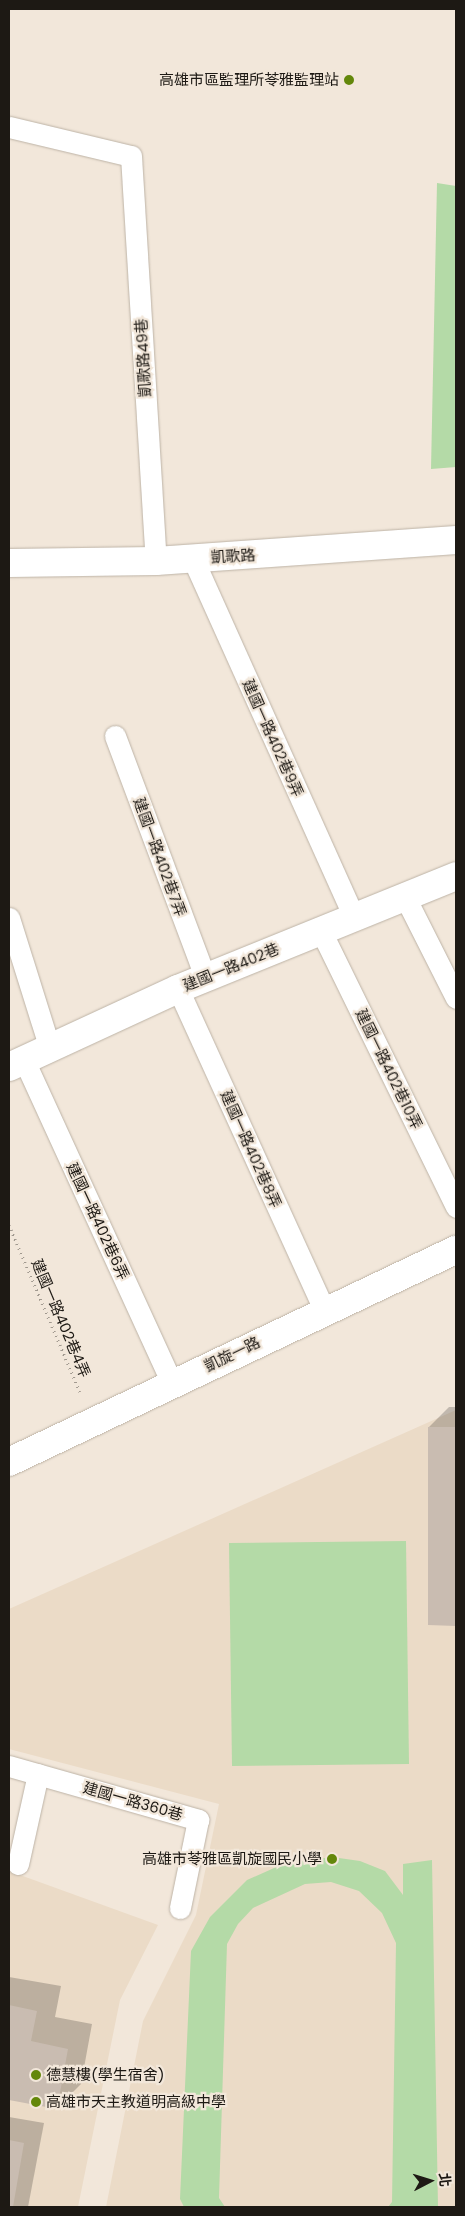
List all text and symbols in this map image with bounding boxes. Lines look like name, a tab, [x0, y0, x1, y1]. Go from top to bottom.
place label: 高雄市區監理所苓雅監理站	[159, 71, 339, 89]
marker: 高雄市區監理所苓雅監理站	[343, 74, 355, 86]
street label: 凱歌路49巷	[132, 318, 154, 398]
street label: 凱歌路	[210, 546, 256, 566]
street label: 建國一路402巷9弄	[239, 676, 307, 800]
street label: 建國一路402巷7弄	[130, 795, 190, 919]
street label: 建國一路402巷	[180, 939, 282, 995]
street label: 建國一路402巷10弄	[352, 1006, 426, 1132]
street label: 建國一路402巷8弄	[217, 1087, 285, 1211]
street label: 建國一路402巷6弄	[63, 1160, 133, 1282]
street label: 建國一路402巷4弄	[28, 1256, 94, 1380]
street label: 凱旋一路	[201, 1333, 263, 1375]
street label: 建國一路360巷	[81, 1778, 185, 1824]
place label: 高雄市苓雅區凱旋國民小學	[142, 1850, 322, 1868]
marker: 高雄市苓雅區凱旋國民小學	[326, 1853, 338, 1865]
place label: 德慧樓(學生宿舍)	[46, 2066, 165, 2084]
marker: 德慧樓(學生宿舍)	[30, 2069, 42, 2081]
place label: 高雄市天主教道明高級中學	[46, 2093, 226, 2111]
marker: 高雄市天主教道明高級中學	[30, 2096, 42, 2108]
north arrow	[405, 2156, 455, 2206]
text: 北	[434, 2172, 456, 2188]

